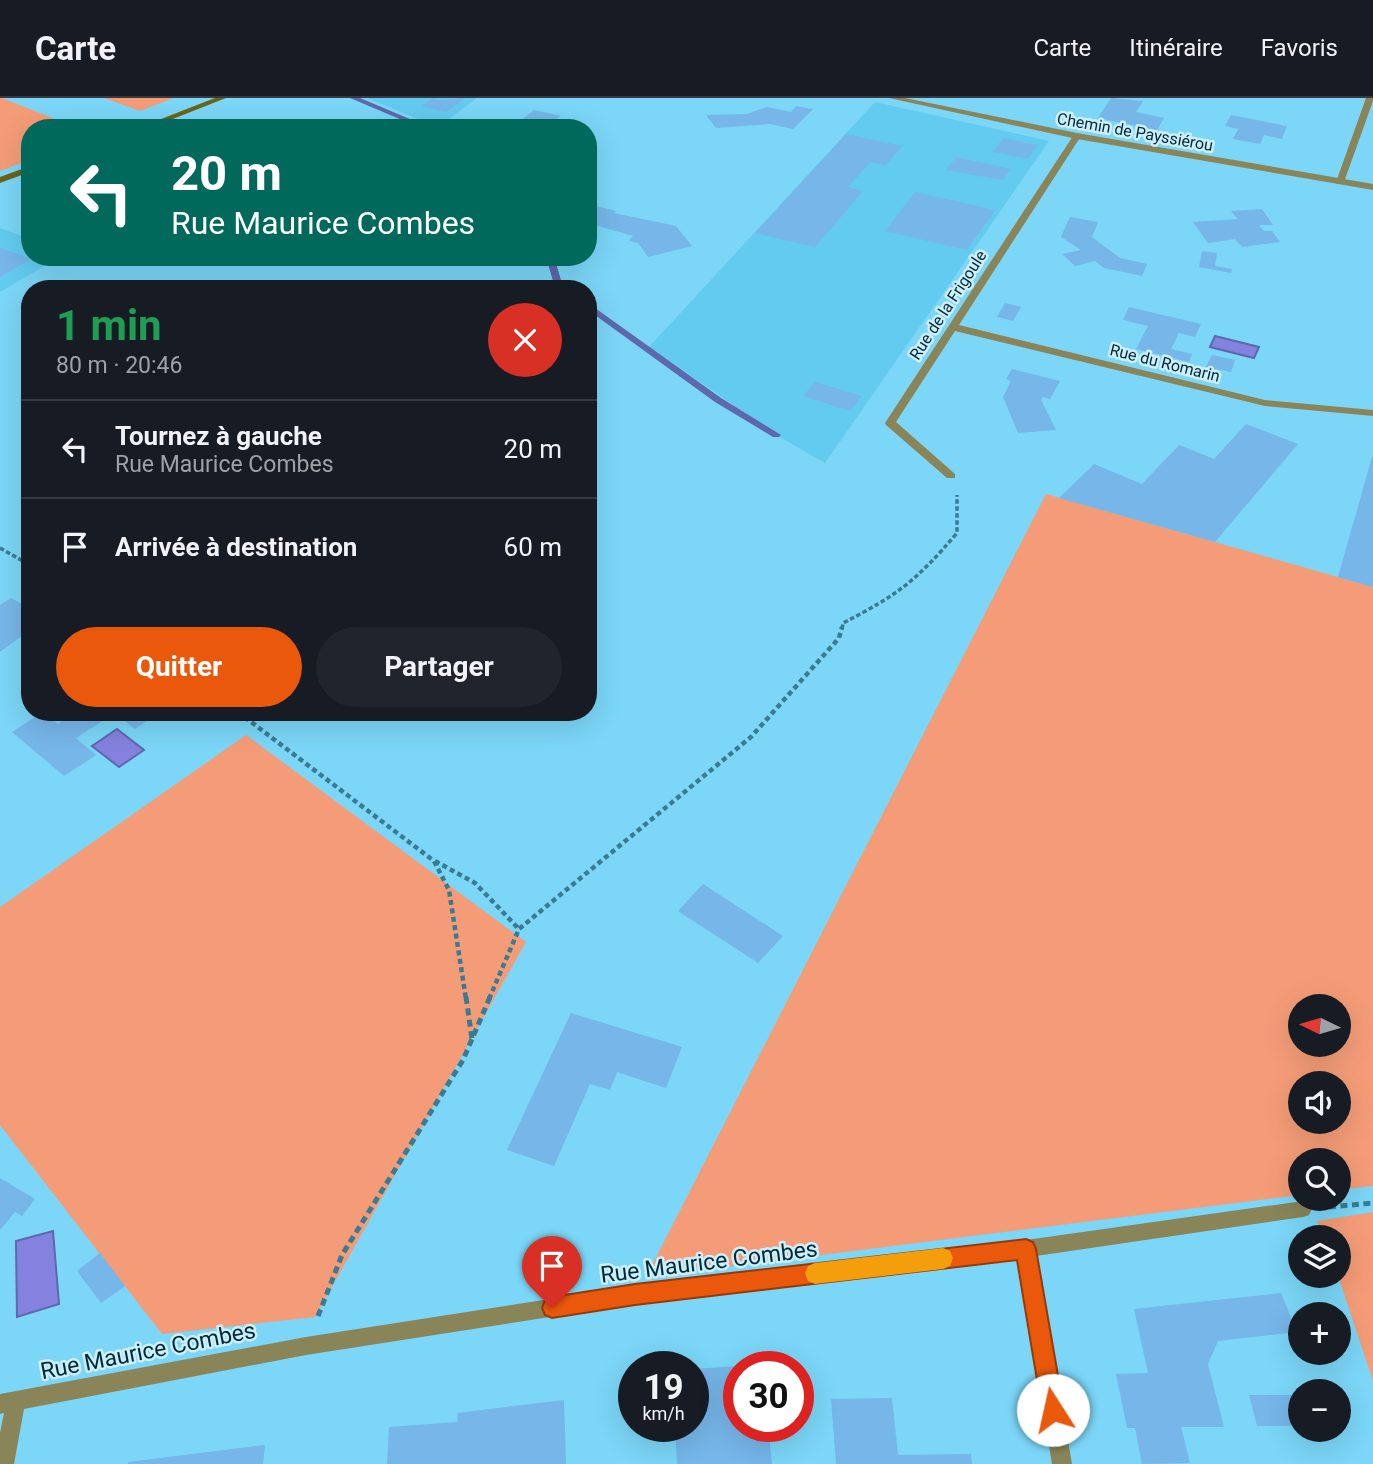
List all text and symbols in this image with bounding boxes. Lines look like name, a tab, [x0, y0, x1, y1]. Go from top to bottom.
text: Carte	[35, 29, 116, 68]
text: Carte	[1033, 34, 1091, 62]
text: Itinéraire	[1129, 34, 1223, 62]
text: Favoris	[1261, 34, 1338, 62]
street label: Chemin de Payssiérou	[1055, 109, 1215, 155]
text: 20 m	[171, 145, 282, 202]
icon: left	[56, 147, 147, 238]
text: Rue Maurice Combes	[171, 204, 475, 242]
street label: Rue de la Frigoule	[906, 247, 990, 363]
text: 1 min	[56, 301, 162, 350]
button: close	[488, 303, 562, 377]
street label: Rue du Romarin	[1108, 340, 1222, 386]
text: 80 m · 20:46	[56, 352, 182, 379]
text: Tournez à gauche	[115, 421, 322, 451]
icon: left	[56, 430, 94, 468]
text: 20 m	[504, 434, 562, 464]
text: Rue Maurice Combes	[115, 451, 334, 478]
icon: arrive	[56, 528, 94, 566]
text: Arrivée à destination	[115, 532, 357, 562]
text: 60 m	[504, 532, 562, 562]
button: Quitter	[56, 627, 302, 707]
button: Partager	[316, 627, 562, 707]
north arrow	[1288, 994, 1351, 1057]
map controls	[1288, 994, 1351, 1442]
button: sound	[1288, 1071, 1351, 1134]
button: search	[1288, 1148, 1351, 1211]
button: layers	[1288, 1225, 1351, 1288]
street label: Rue Maurice Combes	[599, 1235, 819, 1289]
pin	[522, 1236, 582, 1308]
icon: arrive	[533, 1247, 571, 1285]
button: +	[1288, 1302, 1351, 1365]
street label: Rue Maurice Combes	[38, 1317, 258, 1385]
speed limit sign: 30	[723, 1351, 814, 1442]
text: 19	[643, 1367, 684, 1408]
position arrow	[1016, 1373, 1090, 1447]
button: −	[1288, 1379, 1351, 1442]
text: km/h	[642, 1403, 685, 1424]

